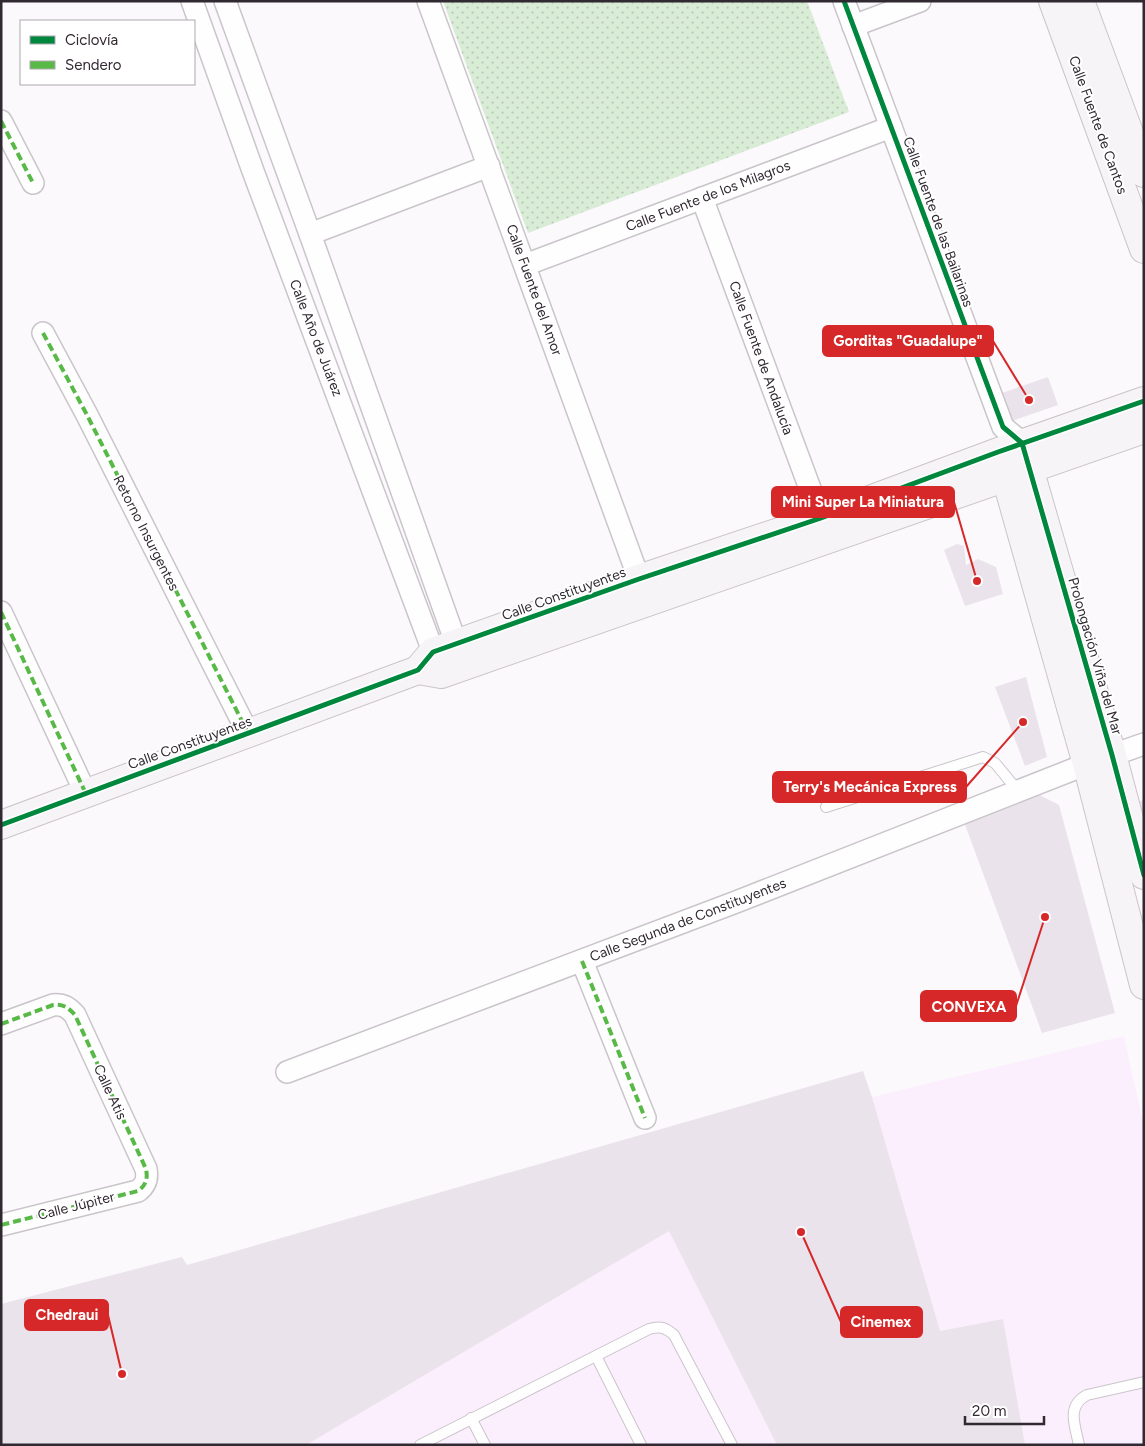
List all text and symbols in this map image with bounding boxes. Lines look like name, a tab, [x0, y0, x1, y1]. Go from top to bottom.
legend	[20, 20, 195, 85]
text: Ciclovía	[65, 31, 118, 49]
street label: Calle Fuente de Cantos	[1065, 54, 1131, 196]
text: Sendero	[65, 56, 122, 74]
street label: Calle Fuente de las Bailarinas	[899, 135, 977, 309]
street label: Calle Fuente de los Milagros	[623, 157, 793, 235]
street label: Calle Fuente del Amor	[502, 222, 566, 358]
street label: Calle Año de Juárez	[286, 277, 346, 399]
street label: Calle Fuente de Andalucía	[725, 279, 797, 437]
callout: Gorditas "Guadalupe"	[823, 326, 993, 356]
text: Gorditas "Guadalupe"	[833, 332, 983, 350]
street label: Retorno Insurgentes	[109, 472, 183, 594]
callout: Mini Super La Miniatura	[772, 487, 954, 517]
text: Mini Super La Miniatura	[782, 493, 944, 511]
street label: Calle Constituyentes	[500, 564, 628, 624]
street label: Prolongación Viña del Mar	[1064, 575, 1126, 737]
street label: Calle Constituyentes	[126, 713, 254, 773]
callout: Terry's Mecánica Express	[773, 772, 966, 802]
text: Terry's Mecánica Express	[783, 778, 957, 796]
street label: Calle Segunda de Constituyentes	[587, 875, 789, 965]
callout: CONVEXA	[921, 991, 1016, 1021]
text: CONVEXA	[932, 998, 1007, 1016]
street label: Calle Atis	[90, 1062, 130, 1122]
street label: Calle Júpiter	[36, 1188, 116, 1224]
callout: Chedraui	[25, 1300, 108, 1330]
text: Chedraui	[36, 1306, 98, 1324]
callout: Cinemex	[841, 1307, 922, 1337]
text: Cinemex	[851, 1313, 911, 1331]
scale bar	[965, 1394, 1044, 1426]
text: 20 m	[972, 1402, 1006, 1420]

